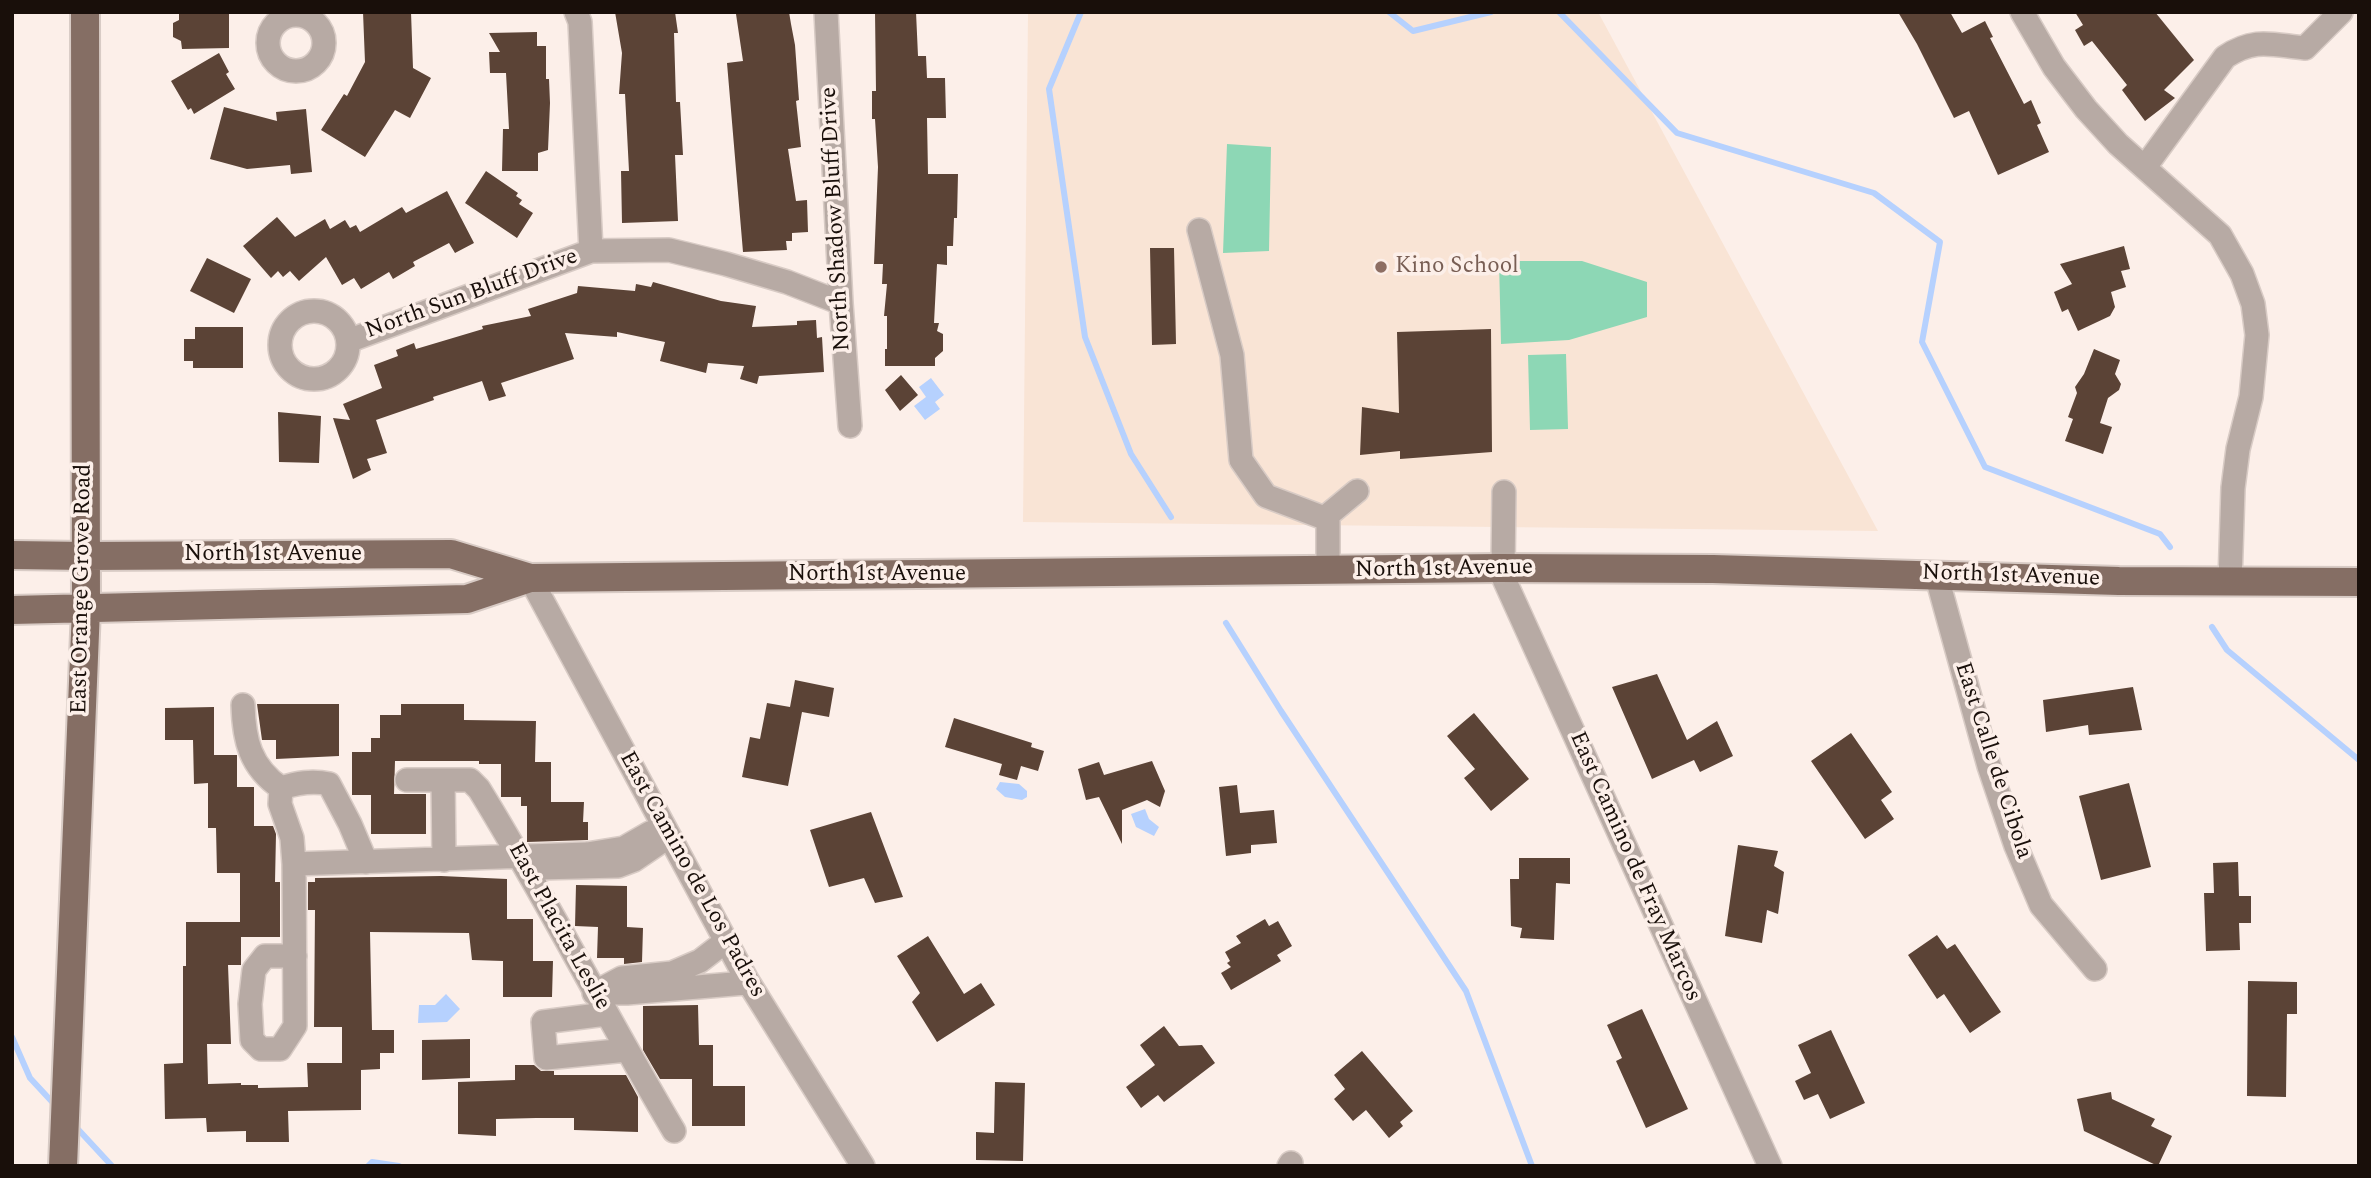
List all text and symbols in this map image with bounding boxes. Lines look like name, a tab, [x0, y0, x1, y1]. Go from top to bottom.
street label: North Shadow Bluff Drive	[816, 86, 858, 352]
street label: North Sun Bluff Drive	[362, 244, 582, 346]
place label: Kino School	[1395, 253, 1519, 281]
marker: Kino School	[1373, 259, 1389, 275]
street label: East Orange Grove Road	[67, 464, 99, 714]
street label: North 1st Avenue	[184, 541, 362, 569]
street label: North 1st Avenue	[1355, 555, 1533, 585]
street label: North 1st Avenue	[1921, 560, 2101, 594]
street label: North 1st Avenue	[788, 561, 966, 589]
street label: East Calle de Cibola	[1947, 659, 2037, 863]
street label: East Camino de Fray Marcos	[1562, 728, 1706, 1006]
street label: East Camino de Los Padres	[612, 747, 770, 1003]
street label: East Placita Leslie	[501, 839, 615, 1015]

